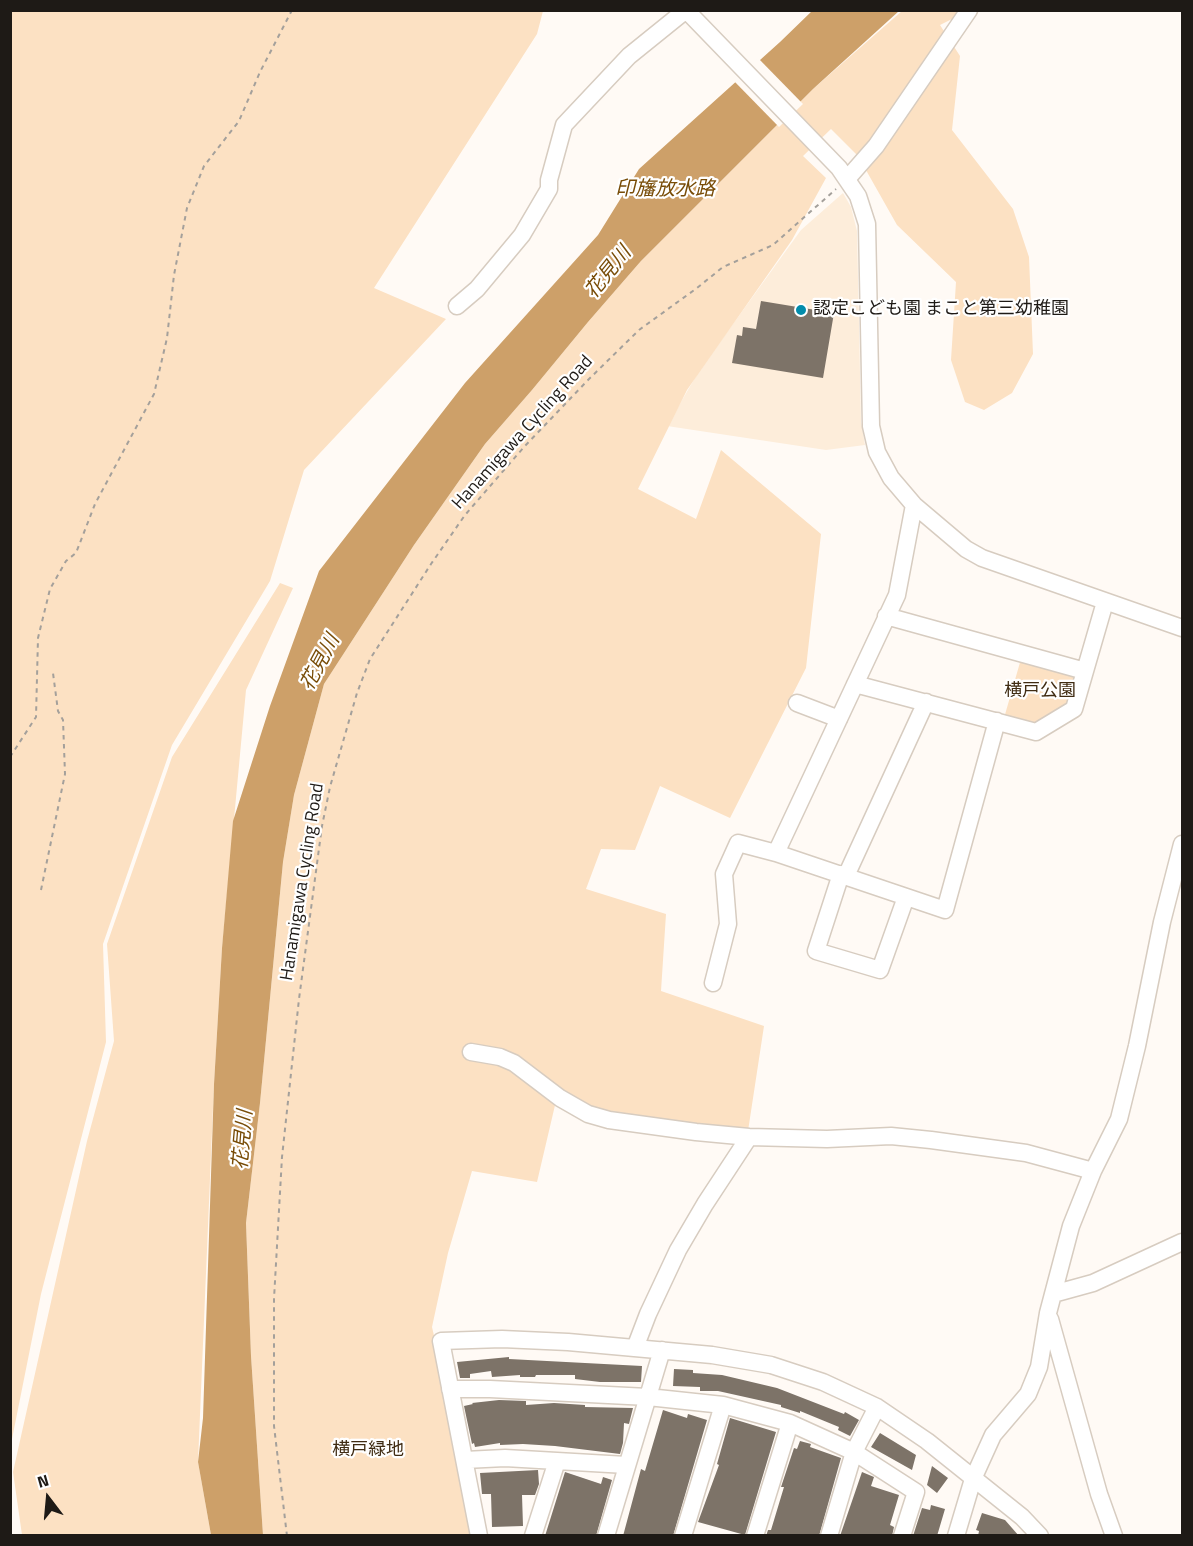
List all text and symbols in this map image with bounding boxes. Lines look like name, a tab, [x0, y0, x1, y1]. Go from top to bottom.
water label: 印旛放水路	[615, 178, 715, 202]
water label: 花見川	[581, 242, 637, 304]
place label: 認定こども園 まこと第三幼稚園	[813, 299, 1069, 321]
marker: 認定こども園 まこと第三幼稚園	[794, 303, 808, 317]
street label: Hanamigawa Cycling Road	[448, 352, 598, 514]
water label: 花見川	[296, 631, 346, 695]
park label: 横戸公園	[1004, 681, 1076, 703]
street label: Hanamigawa Cycling Road	[277, 782, 329, 982]
water label: 花見川	[229, 1109, 259, 1171]
park label: 横戸緑地	[332, 1440, 404, 1462]
north arrow	[18, 1468, 78, 1528]
text: N	[34, 1468, 52, 1494]

